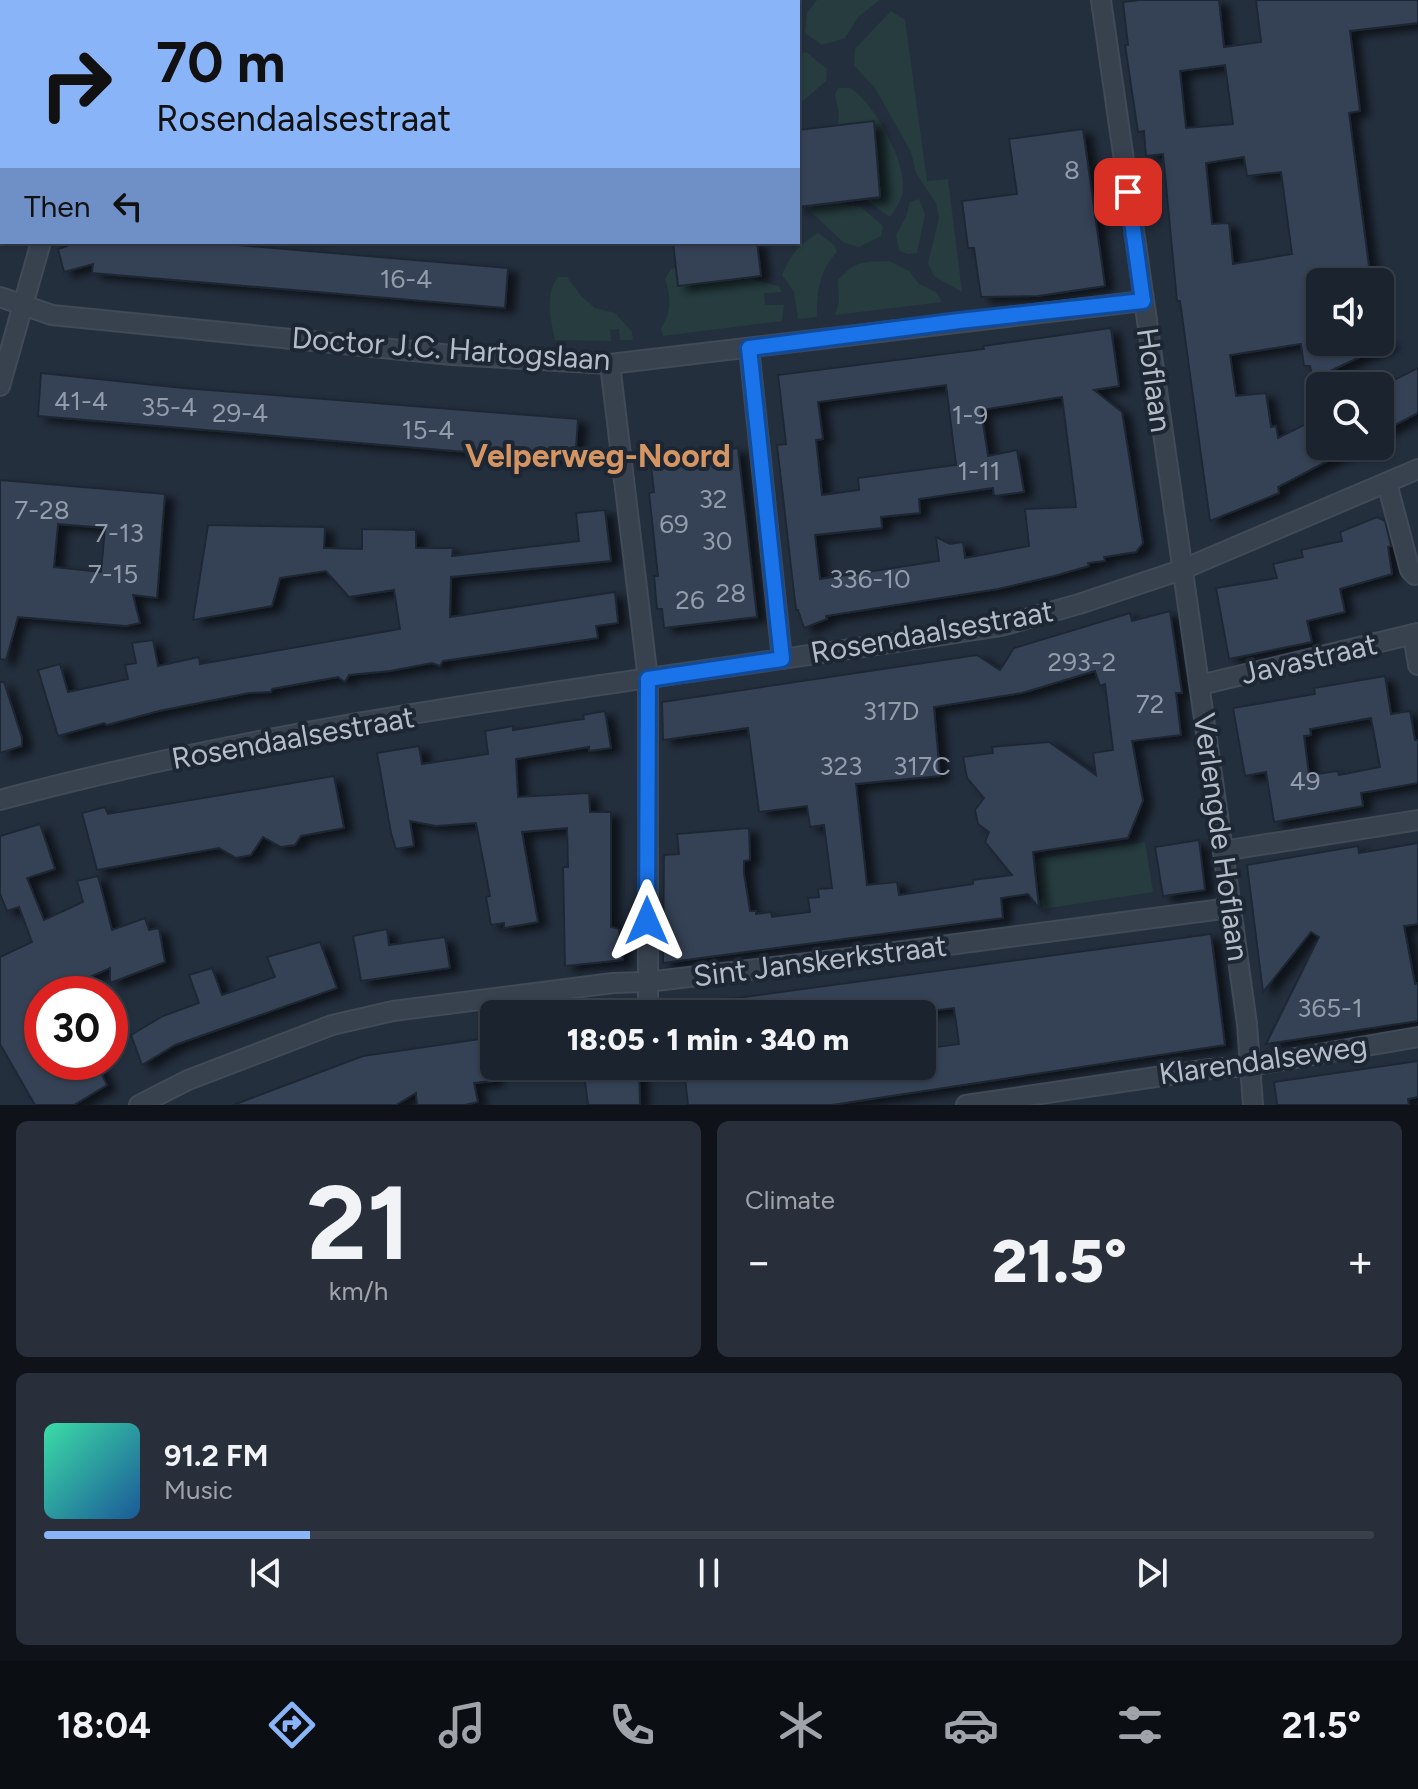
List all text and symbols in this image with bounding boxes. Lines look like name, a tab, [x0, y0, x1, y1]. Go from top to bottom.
text: 70 m	[156, 29, 286, 96]
icon: right	[24, 32, 128, 136]
text: Rosendaalsestraat	[156, 97, 451, 140]
house number: 8	[1064, 154, 1080, 186]
pin	[1094, 158, 1162, 226]
icon: arrive	[1106, 170, 1150, 214]
icon: left	[106, 184, 150, 228]
text: Then	[24, 188, 90, 225]
house number: 16-4	[380, 263, 432, 295]
map controls	[1306, 268, 1394, 460]
button: sound	[1306, 268, 1394, 356]
street label: Doctor J.C. Hartogslaan	[290, 319, 612, 378]
street label: Hoflaan	[1129, 325, 1180, 434]
button: search	[1306, 372, 1394, 460]
house number: 41-4	[54, 385, 108, 417]
house number: 35-4	[141, 391, 197, 423]
house number: 29-4	[212, 397, 268, 429]
house number: 1-9	[952, 399, 988, 431]
house number: 15-4	[402, 414, 454, 446]
district label: Velperweg-Noord	[465, 437, 731, 475]
house number: 1-11	[957, 455, 1001, 487]
house number: 32	[699, 483, 727, 515]
house number: 7-28	[14, 494, 70, 526]
house number: 69	[659, 508, 689, 540]
house number: 7-13	[94, 517, 144, 549]
house number: 30	[702, 525, 732, 557]
house number: 7-15	[88, 558, 138, 590]
house number: 336-10	[829, 563, 911, 595]
house number: 28	[716, 577, 746, 609]
house number: 26	[675, 584, 705, 616]
street label: Rosendaalsestraat	[808, 592, 1056, 671]
street label: Javastraat	[1237, 625, 1381, 692]
house number: 293-2	[1048, 646, 1116, 678]
house number: 72	[1136, 688, 1164, 720]
house number: 317D	[863, 695, 919, 727]
street label: Rosendaalsestraat	[169, 698, 417, 777]
street label: Verlengde Hoflaan	[1186, 711, 1257, 963]
house number: 323	[820, 750, 862, 782]
house number: 317C	[893, 750, 951, 782]
house number: 49	[1290, 765, 1320, 797]
position arrow	[605, 879, 689, 963]
street label: Sint Janskerkstraat	[691, 927, 949, 994]
speed limit sign: 30	[24, 976, 128, 1080]
house number: 365-1	[1297, 992, 1363, 1024]
text: 18:05 · 1 min · 340 m	[567, 1021, 849, 1058]
street label: Klarendalseweg	[1156, 1027, 1370, 1092]
text: 21	[306, 1160, 411, 1285]
text: Climate	[745, 1184, 835, 1216]
text: 21.5°	[992, 1225, 1127, 1297]
text: −	[745, 1235, 772, 1288]
text: +	[1347, 1235, 1374, 1288]
text: km/h	[329, 1275, 388, 1307]
text: 91.2 FM	[164, 1437, 268, 1474]
text: Music	[164, 1474, 233, 1506]
icon: previous	[244, 1551, 288, 1595]
icon: pause	[687, 1551, 731, 1595]
icon: next	[1130, 1551, 1174, 1595]
icon: directions	[264, 1697, 320, 1753]
icon: music	[434, 1697, 490, 1753]
icon: phone	[604, 1697, 660, 1753]
icon: climate	[773, 1697, 829, 1753]
icon: car	[943, 1697, 999, 1753]
icon: filters	[1112, 1697, 1168, 1753]
text: 18:04	[57, 1704, 151, 1747]
text: 21.5°	[1282, 1704, 1361, 1747]

